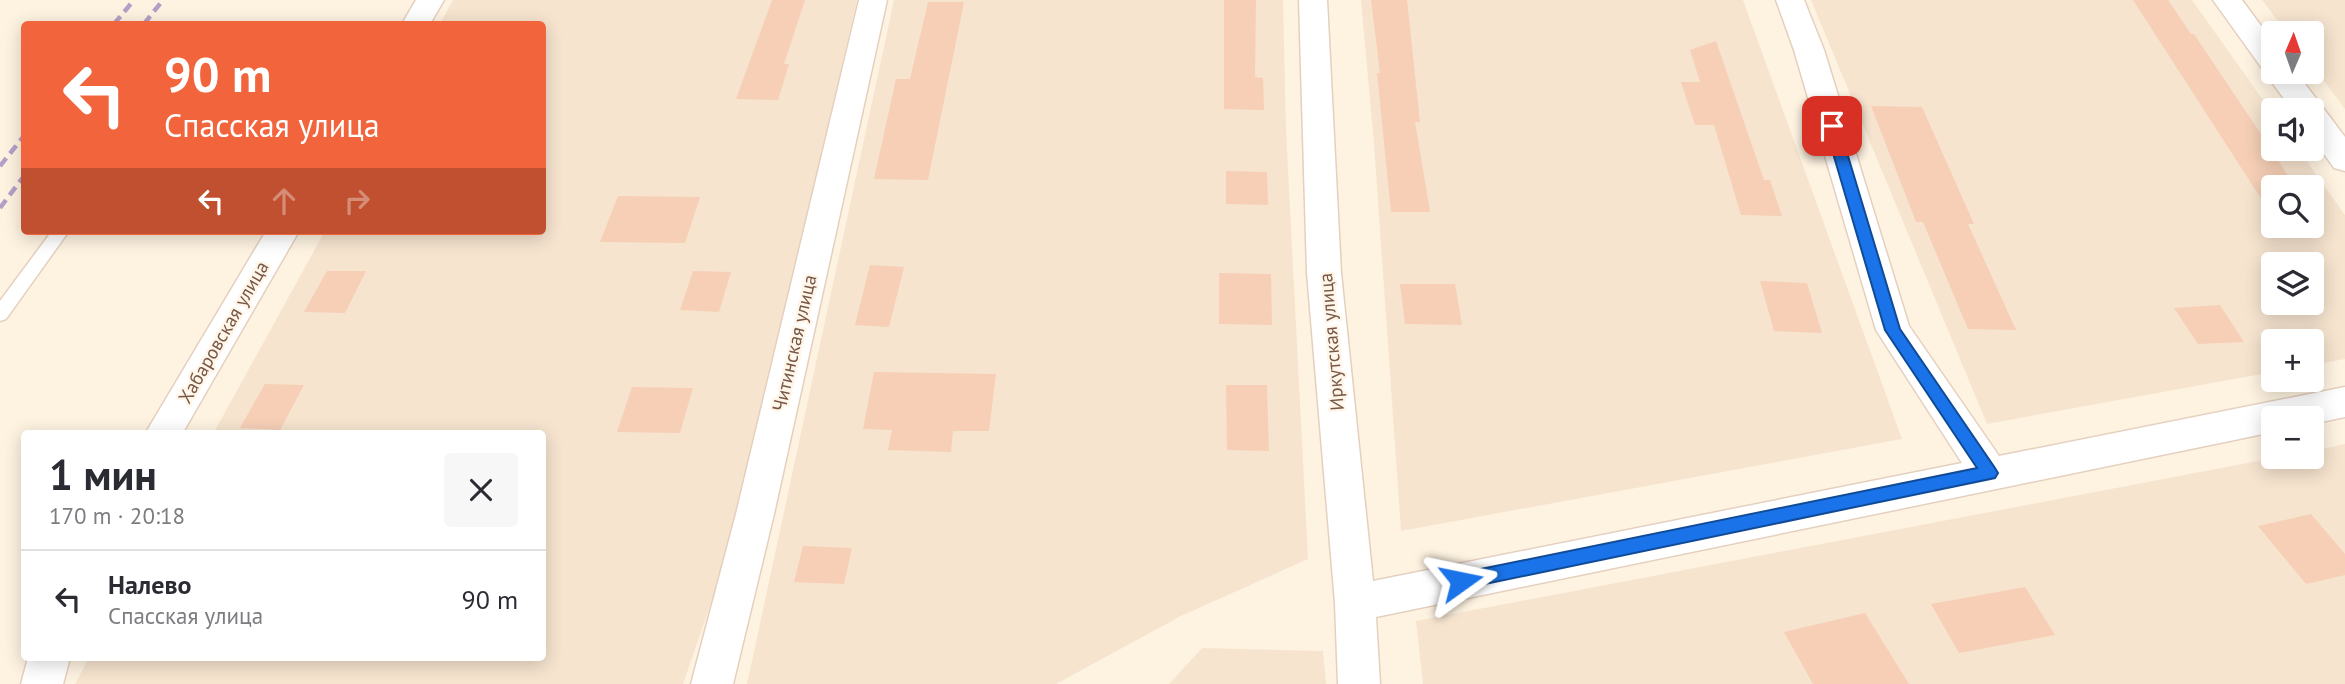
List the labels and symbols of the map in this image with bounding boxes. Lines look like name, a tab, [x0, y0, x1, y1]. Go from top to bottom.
north arrow	[2261, 21, 2324, 84]
pin	[1802, 96, 1862, 156]
street label: Хабаровская улица	[173, 257, 273, 407]
street label: Читинская улица	[767, 272, 821, 414]
street label: Иркутская улица	[1313, 272, 1349, 412]
position arrow	[1424, 544, 1498, 618]

